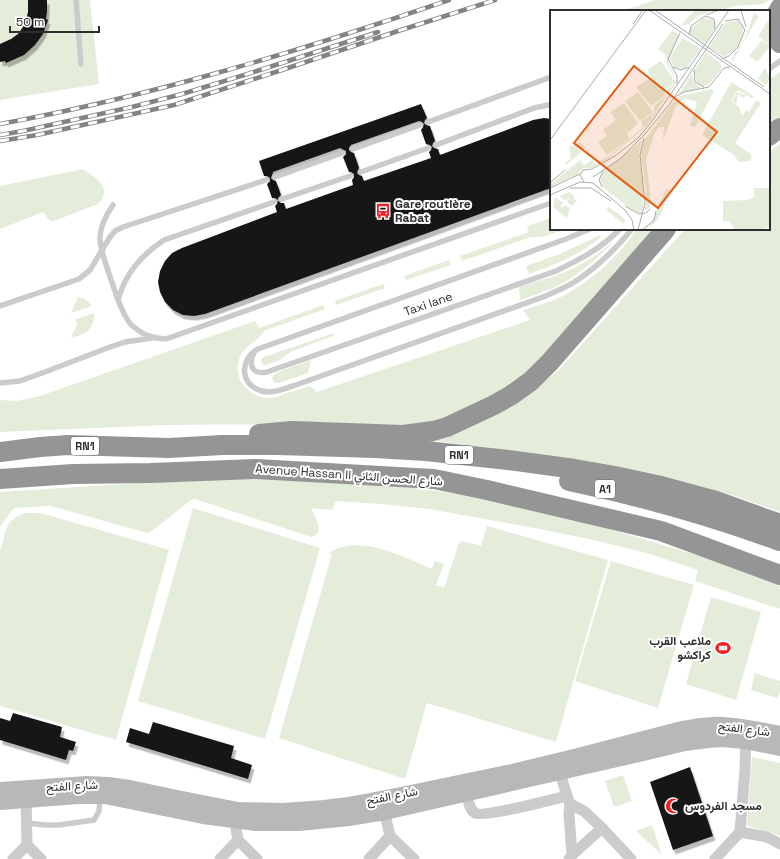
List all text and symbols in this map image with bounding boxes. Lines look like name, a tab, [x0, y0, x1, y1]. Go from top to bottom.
scale bar	[10, 8, 99, 34]
inset map	[550, 10, 770, 230]
text: 50 m	[16, 14, 44, 30]
place label: Gare routière Rabat	[395, 196, 471, 226]
bus stop icon: Gare routière Rabat	[374, 202, 392, 220]
street label: Taxi lane	[402, 288, 454, 320]
road number: RN1	[71, 437, 99, 455]
road number: RN1	[445, 446, 473, 464]
street label: Avenue Hassan II شارع الحسن الثاني	[255, 460, 443, 492]
road number: A1	[595, 480, 615, 498]
place label: ملاعب القرب كراكشو	[649, 633, 712, 663]
sports icon: ملاعب القرب كراكشو	[714, 639, 732, 657]
street label: شارع الفتح	[717, 718, 771, 741]
street label: شارع الفتح	[46, 777, 98, 796]
street label: شارع الفتح	[365, 783, 419, 810]
mosque icon: مسجد الفردوس	[664, 797, 682, 815]
place label: مسجد الفردوس	[685, 798, 762, 814]

